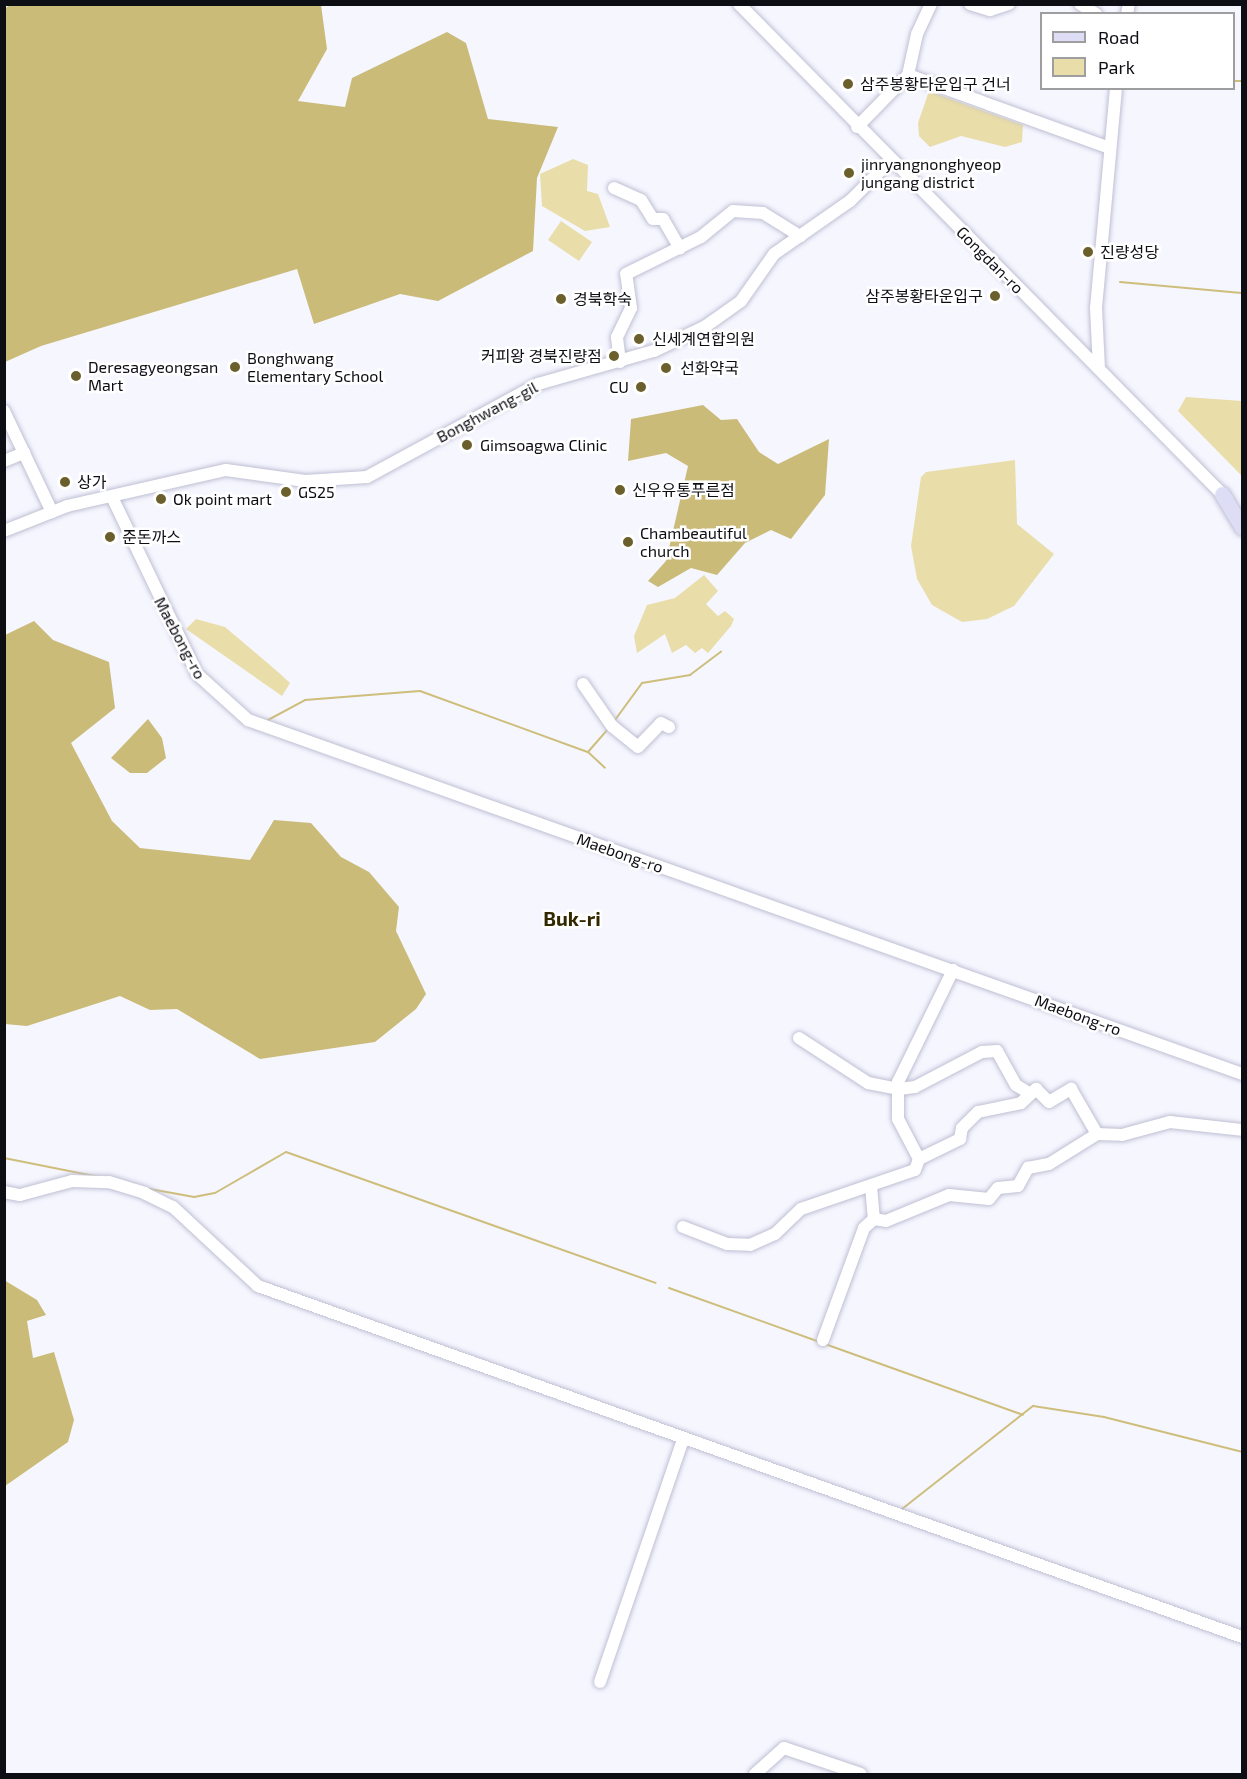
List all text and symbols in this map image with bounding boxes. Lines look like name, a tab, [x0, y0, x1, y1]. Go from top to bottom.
legend	[1040, 12, 1235, 90]
text: Road	[1098, 26, 1139, 48]
text: Park	[1098, 56, 1135, 78]
place label: 삼주봉황타운입구 건너	[860, 74, 1011, 94]
marker: 삼주봉황타운입구 건너	[841, 77, 855, 91]
place label: jinryangnonghyeop jungang district	[861, 154, 1001, 192]
marker: jinryangnonghyeop jungang district	[842, 166, 856, 180]
street label: Gongdan-ro	[952, 222, 1028, 298]
place label: 진량성당	[1100, 242, 1159, 262]
marker: 진량성당	[1081, 245, 1095, 259]
place label: 삼주봉황타운입구	[865, 286, 983, 306]
place label: 경북학숙	[573, 289, 632, 309]
marker: 삼주봉황타운입구	[988, 289, 1002, 303]
marker: 경북학숙	[554, 292, 568, 306]
place label: 신세계연합의원	[652, 329, 755, 349]
marker: 신세계연합의원	[630, 330, 648, 348]
place label: 커피왕 경북진량점	[481, 346, 602, 366]
place label: Bonghwang Elementary School	[247, 348, 384, 386]
marker: 커피왕 경북진량점	[607, 349, 621, 363]
place label: Deresagyeongsan Mart	[88, 357, 218, 395]
place label: 선화약국	[680, 358, 739, 378]
marker: 선화약국	[657, 359, 675, 377]
marker: Bonghwang Elementary School	[228, 360, 242, 374]
marker: Deresagyeongsan Mart	[69, 369, 83, 383]
street label: Bonghwang-gil	[433, 377, 541, 447]
place label: CU	[609, 377, 629, 397]
marker: CU	[634, 380, 648, 394]
place label: Gimsoagwa Clinic	[480, 435, 607, 455]
marker: Gimsoagwa Clinic	[458, 436, 476, 454]
place label: 상가	[77, 472, 106, 492]
marker: 상가	[58, 475, 72, 489]
place label: 신우유통푸른점	[632, 480, 735, 500]
place label: GS25	[298, 482, 335, 502]
marker: 신우유통푸른점	[613, 483, 627, 497]
marker: GS25	[279, 485, 293, 499]
place label: Ok point mart	[173, 489, 272, 509]
marker: Ok point mart	[154, 492, 168, 506]
place label: Chambeautiful church	[640, 523, 747, 561]
place label: 준돈까스	[122, 527, 181, 547]
marker: 준돈까스	[103, 530, 117, 544]
marker: Chambeautiful church	[621, 535, 635, 549]
street label: Maebong-ro	[150, 594, 210, 682]
street label: Maebong-ro	[574, 829, 666, 877]
district label: Buk-ri	[543, 906, 601, 930]
street label: Maebong-ro	[1032, 991, 1124, 1039]

